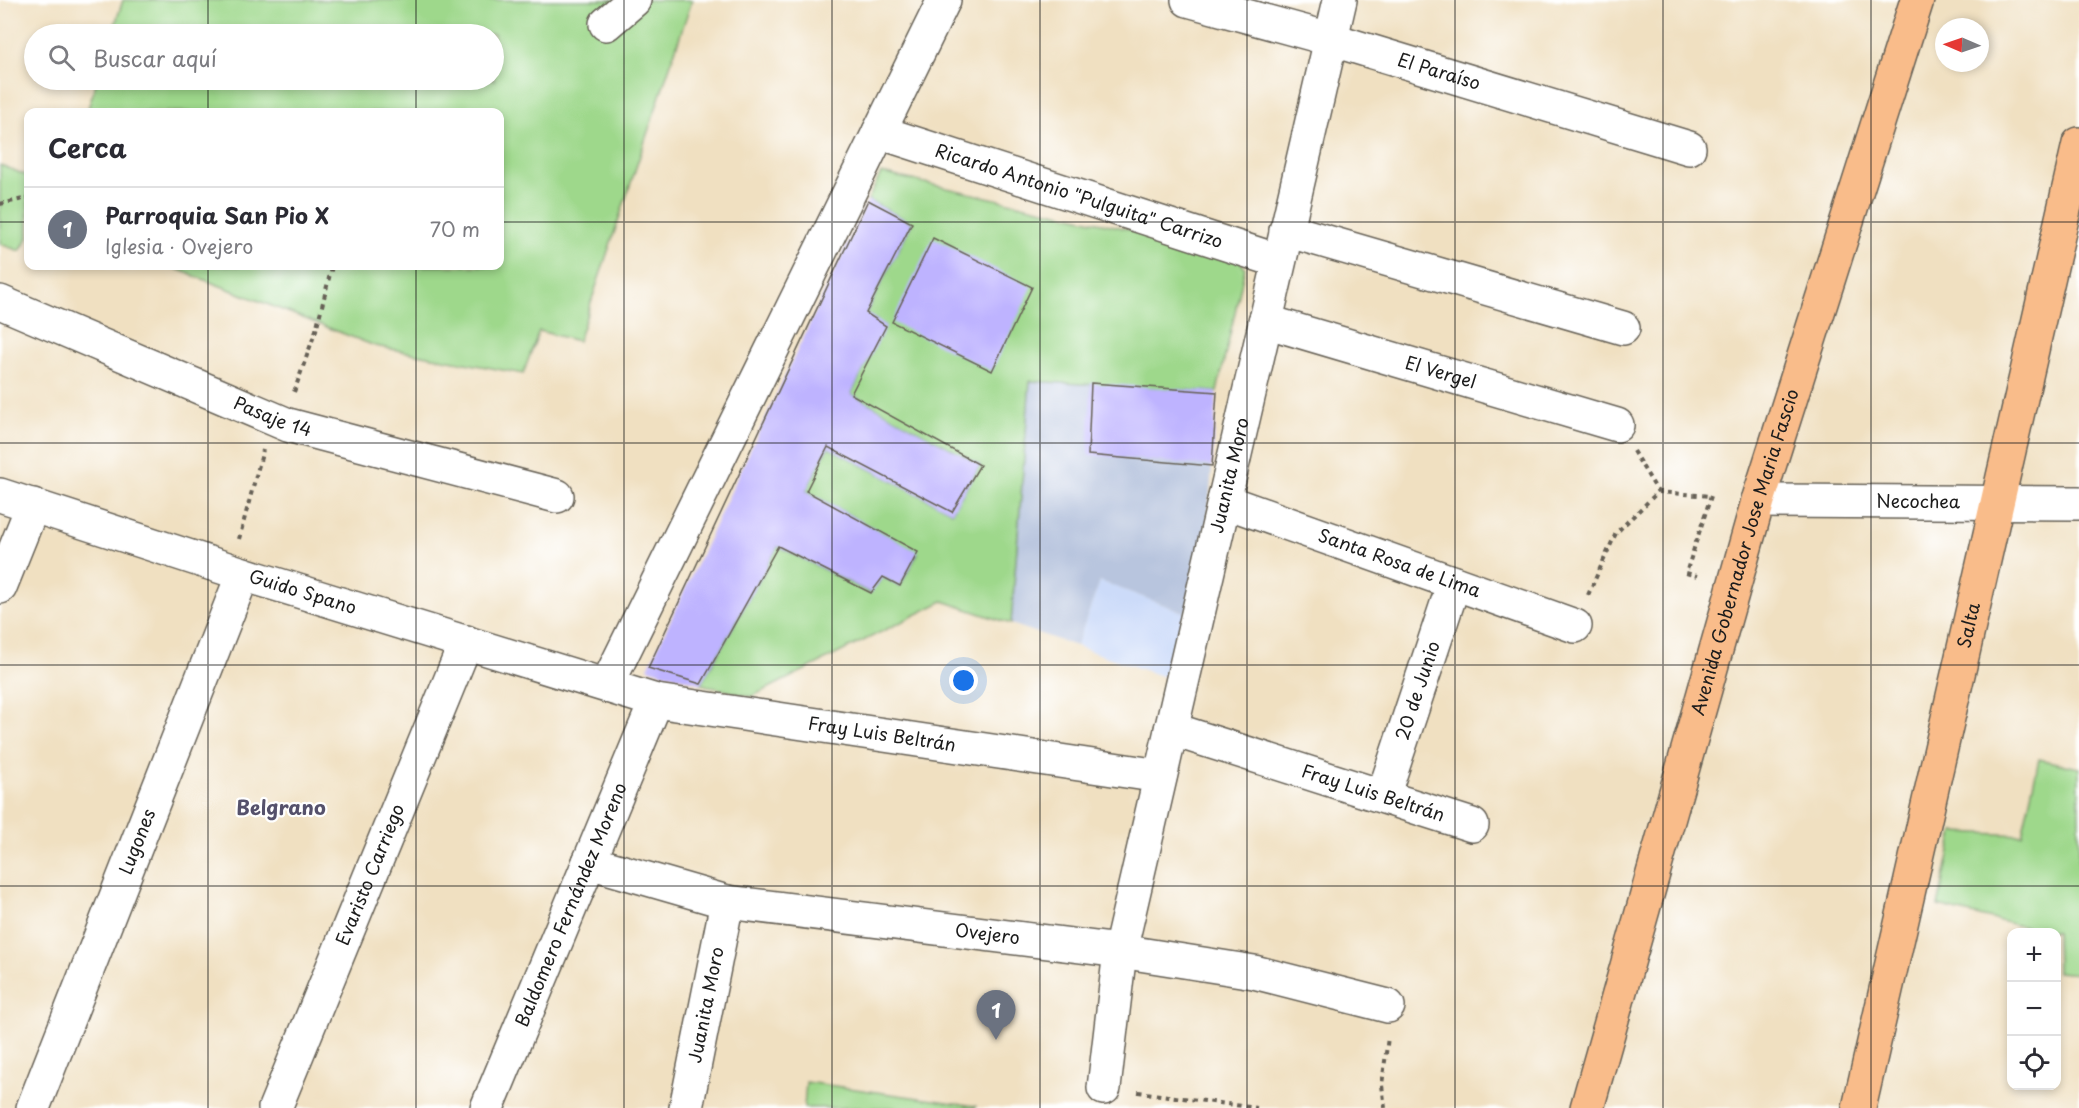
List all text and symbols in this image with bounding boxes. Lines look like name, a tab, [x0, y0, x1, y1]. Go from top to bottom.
north arrow	[1935, 18, 1989, 72]
search box	[24, 24, 504, 90]
icon: search	[45, 41, 78, 74]
text: Buscar aquí	[93, 41, 217, 74]
street label: El Paraíso	[1395, 45, 1484, 96]
text: Cerca	[48, 128, 127, 167]
street label: Ricardo Antonio "Pulguita" Carrizo	[932, 136, 1227, 254]
text: Parroquia San Pio X	[105, 198, 329, 231]
text: 1	[63, 214, 72, 244]
text: 70 m	[430, 214, 480, 244]
text: Iglesia · Ovejero	[105, 231, 253, 261]
street label: El Vergel	[1402, 348, 1480, 395]
street label: Avenida Gobernador Jose Maria Fascio	[1683, 385, 1805, 718]
street label: Pasaje 14	[230, 388, 315, 443]
street label: Juanita Moro	[1202, 415, 1255, 536]
street label: Necochea	[1876, 487, 1961, 514]
street label: Santa Rosa de Lima	[1315, 521, 1485, 604]
street label: Guido Spano	[246, 562, 360, 620]
street label: Salta	[1949, 599, 1986, 651]
street label: 20 de Junio	[1388, 637, 1446, 743]
your location	[949, 666, 978, 695]
street label: Fray Luis Beltrán	[806, 709, 958, 757]
street label: Fray Luis Beltrán	[1298, 756, 1449, 827]
street label: Baldomero Fernández Moreno	[507, 778, 633, 1030]
district label: Belgrano	[236, 792, 326, 822]
street label: Evaristo Carriego	[328, 799, 410, 949]
street label: Lugones	[111, 804, 161, 878]
street label: Ovejero	[953, 916, 1021, 950]
map controls	[2007, 928, 2061, 1090]
button: +	[2007, 928, 2061, 982]
street label: Juanita Moro	[680, 944, 730, 1065]
button: −	[2007, 982, 2061, 1036]
pin: 1	[976, 990, 1016, 1040]
button: locate	[2007, 1036, 2061, 1090]

